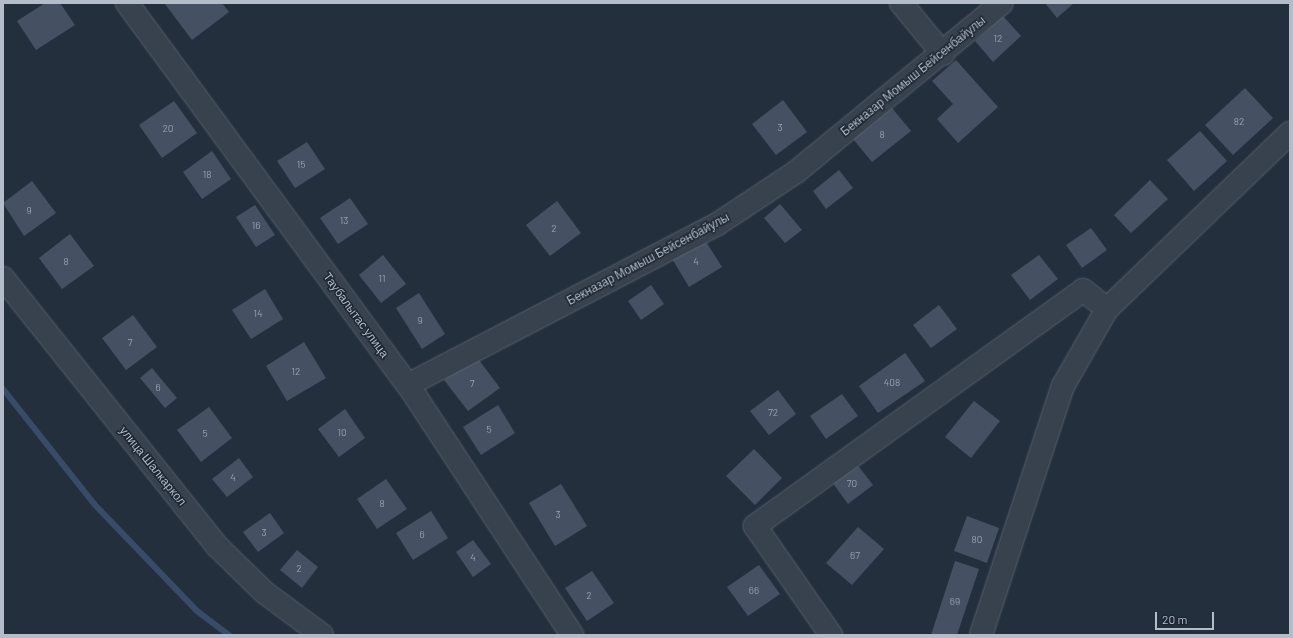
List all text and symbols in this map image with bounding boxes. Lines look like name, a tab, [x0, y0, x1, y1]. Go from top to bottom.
street label: Бекназар Момыш Бейсенбайулы	[838, 13, 988, 139]
house number: 12	[994, 33, 1002, 45]
house number: 82	[1234, 116, 1244, 128]
house number: 3	[777, 122, 783, 134]
house number: 20	[162, 123, 174, 135]
house number: 8	[879, 129, 885, 141]
house number: 15	[297, 159, 305, 171]
house number: 18	[203, 169, 211, 181]
house number: 9	[26, 205, 32, 217]
street label: Бекназар Момыш Бейсенбайулы	[564, 210, 732, 308]
house number: 13	[340, 215, 348, 227]
house number: 16	[252, 220, 260, 232]
house number: 2	[551, 223, 557, 235]
house number: 8	[63, 256, 69, 268]
house number: 4	[693, 256, 699, 268]
street label: Таубалытас улица	[320, 270, 392, 360]
house number: 11	[378, 273, 386, 285]
house number: 14	[253, 308, 263, 320]
house number: 9	[417, 315, 423, 327]
house number: 7	[128, 337, 132, 349]
house number: 12	[292, 366, 300, 378]
house number: 408	[884, 377, 900, 389]
house number: 7	[470, 378, 474, 390]
house number: 6	[155, 382, 161, 394]
house number: 72	[768, 407, 778, 419]
street label: улица Шалкаркол	[117, 423, 189, 509]
house number: 5	[486, 424, 492, 436]
house number: 10	[337, 427, 347, 439]
house number: 5	[202, 428, 208, 440]
house number: 4	[230, 472, 236, 484]
house number: 70	[847, 478, 857, 490]
house number: 8	[379, 498, 385, 510]
house number: 3	[555, 509, 561, 521]
house number: 3	[261, 527, 267, 539]
house number: 6	[419, 529, 425, 541]
house number: 80	[972, 534, 982, 546]
house number: 67	[850, 550, 860, 562]
house number: 4	[470, 552, 476, 564]
house number: 2	[296, 563, 302, 575]
house number: 66	[749, 585, 759, 597]
house number: 2	[586, 590, 592, 602]
house number: 69	[950, 596, 960, 608]
scale bar	[1157, 604, 1216, 630]
text: 20 m	[1162, 612, 1188, 626]

